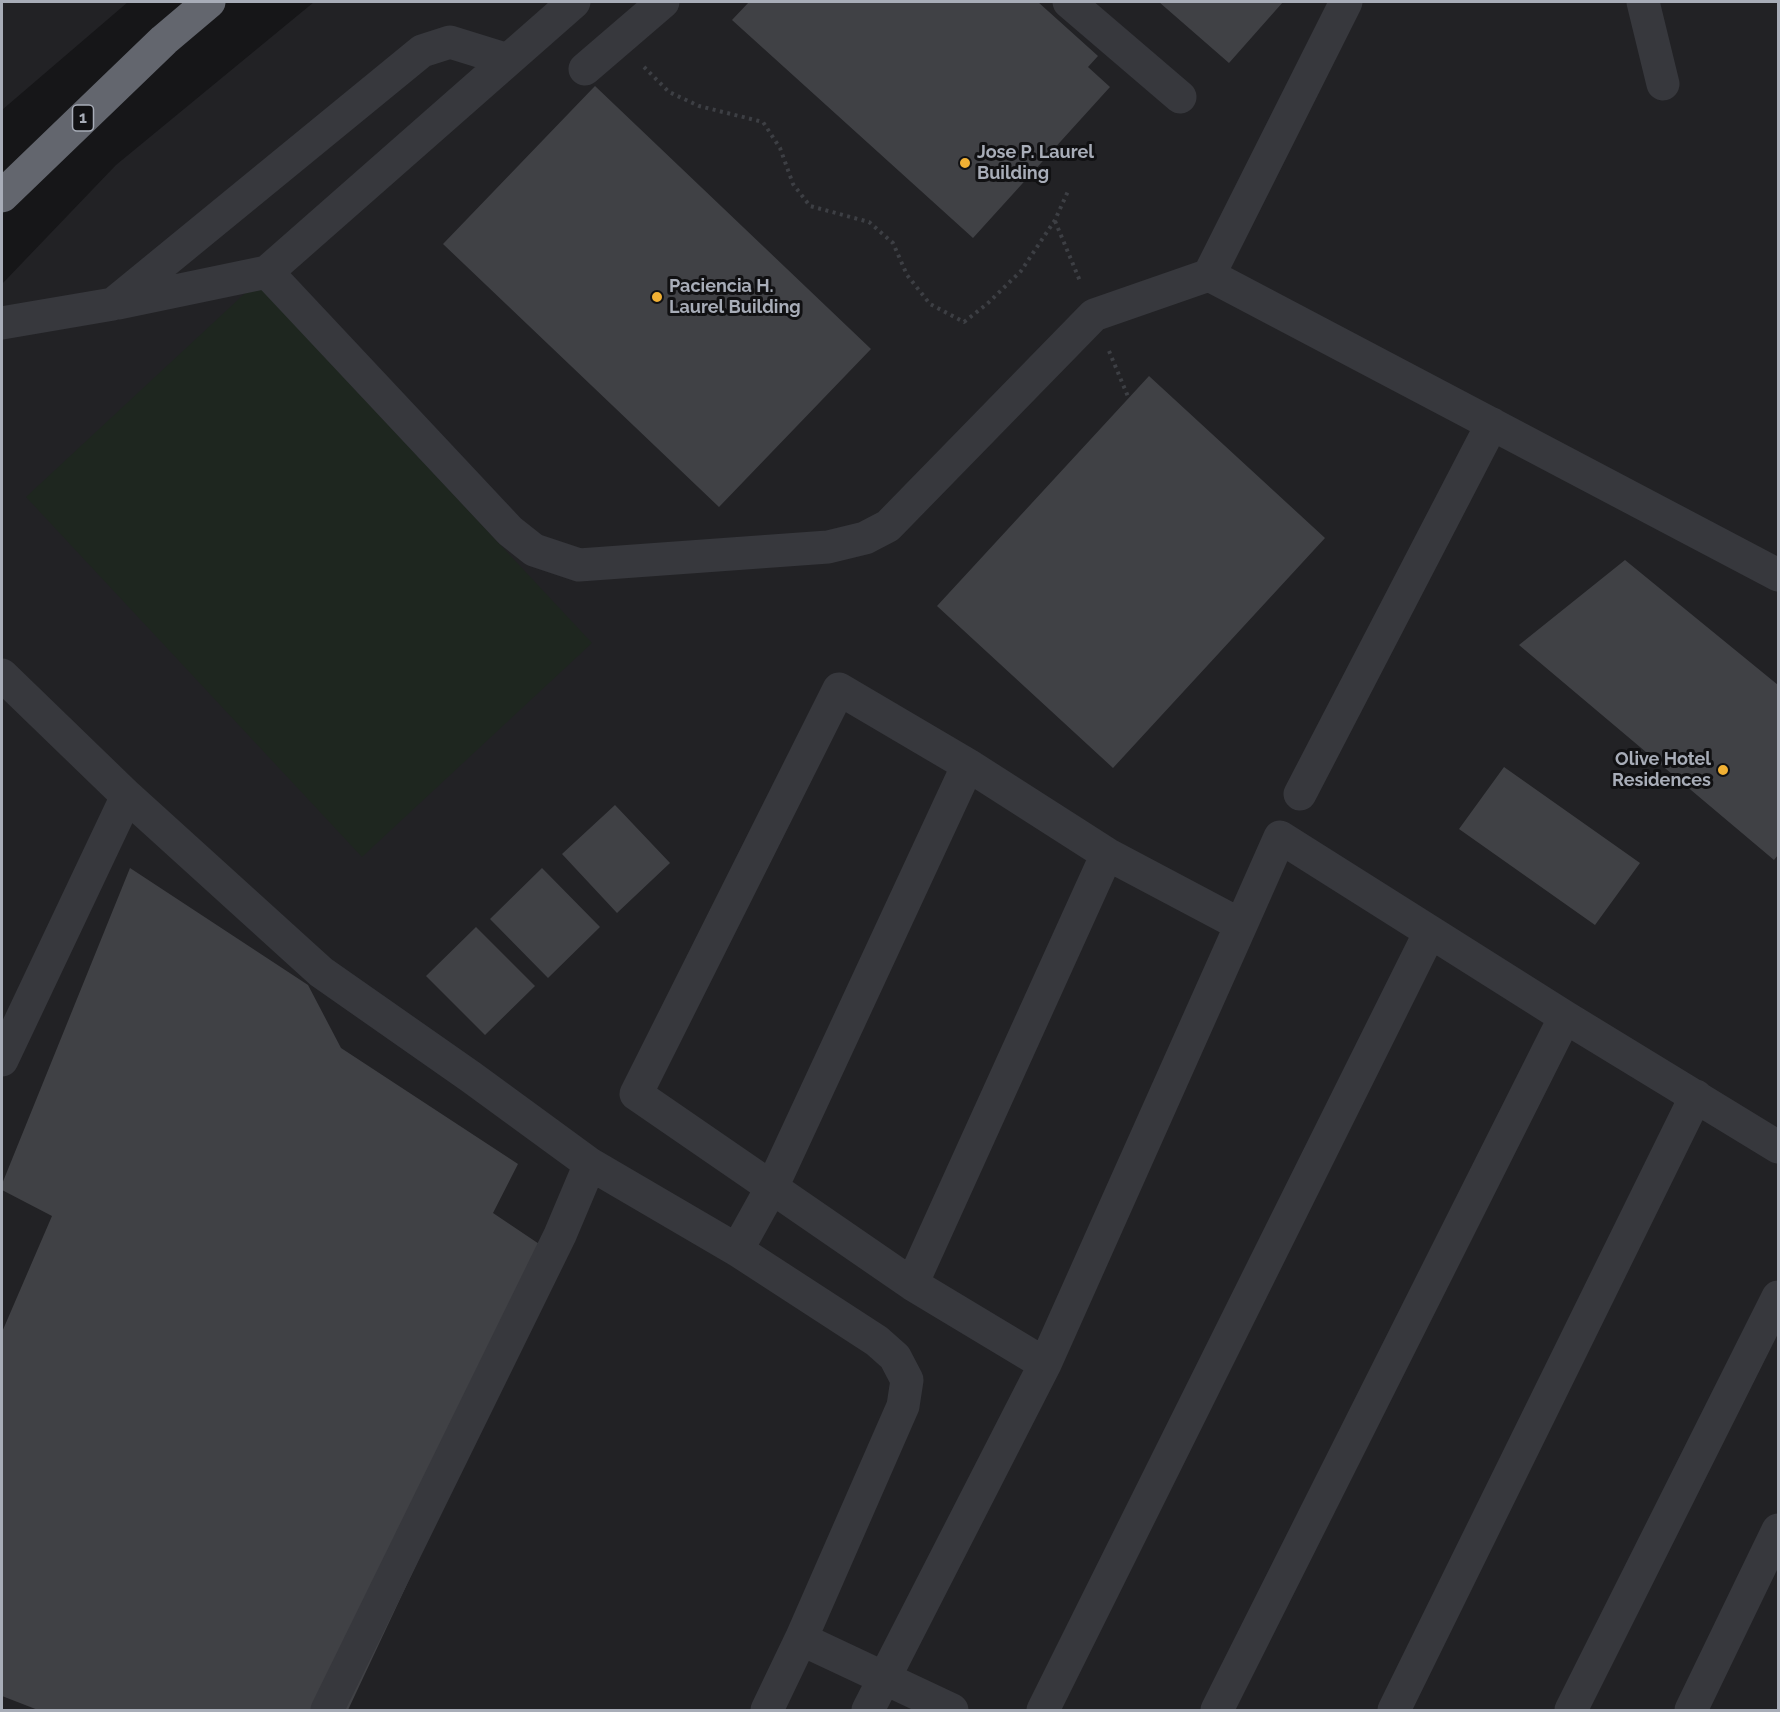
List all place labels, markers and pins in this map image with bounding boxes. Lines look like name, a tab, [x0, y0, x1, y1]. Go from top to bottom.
place label: Jose P. Laurel Building	[977, 142, 1094, 184]
marker: Jose P. Laurel Building	[958, 156, 972, 170]
place label: Paciencia H. Laurel Building	[669, 276, 801, 318]
marker: Paciencia H. Laurel Building	[650, 290, 664, 304]
place label: Olive Hotel Residences	[1612, 749, 1711, 792]
marker: Olive Hotel Residences	[1716, 763, 1730, 777]

